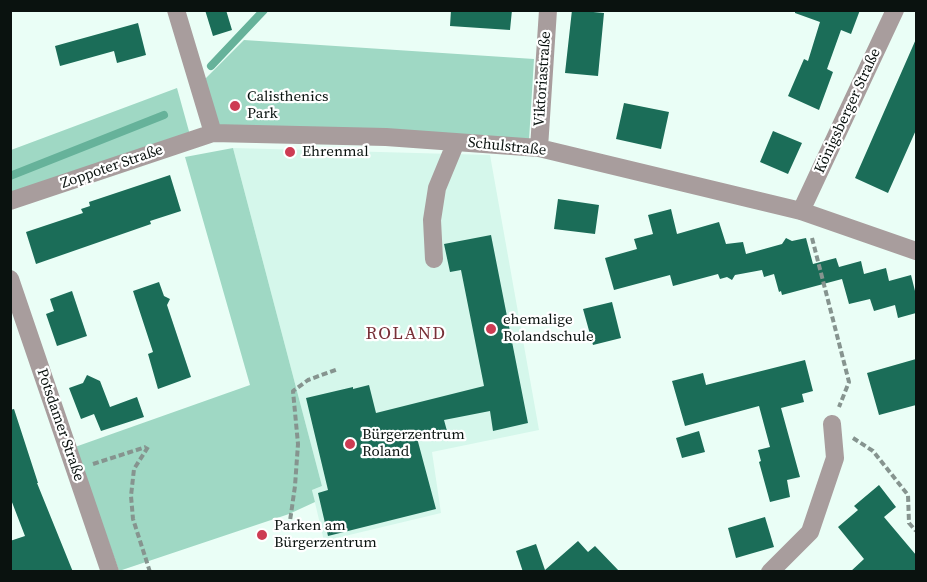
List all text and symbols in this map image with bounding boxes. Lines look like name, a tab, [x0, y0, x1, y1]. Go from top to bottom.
street label: Viktoriastraße	[531, 31, 555, 127]
street label: Königsberger Straße	[811, 46, 885, 176]
place label: Calisthenics Park	[247, 88, 328, 123]
marker: Calisthenics Park	[228, 99, 242, 113]
street label: Schulstraße	[467, 134, 547, 160]
street label: Zoppoter Straße	[59, 141, 165, 193]
place label: Ehrenmal	[302, 143, 369, 161]
marker: Ehrenmal	[283, 145, 297, 159]
place label: ehemalige Rolandschule	[503, 311, 594, 346]
marker: ehemalige Rolandschule	[484, 322, 498, 336]
district label: ROLAND	[366, 323, 446, 345]
street label: Potsdamer Straße	[32, 366, 88, 484]
place label: Bürgerzentrum Roland	[362, 426, 465, 461]
marker: Bürgerzentrum Roland	[343, 437, 357, 451]
place label: Parken am Bürgerzentrum	[274, 517, 377, 552]
marker: Parken am Bürgerzentrum	[255, 528, 269, 542]

